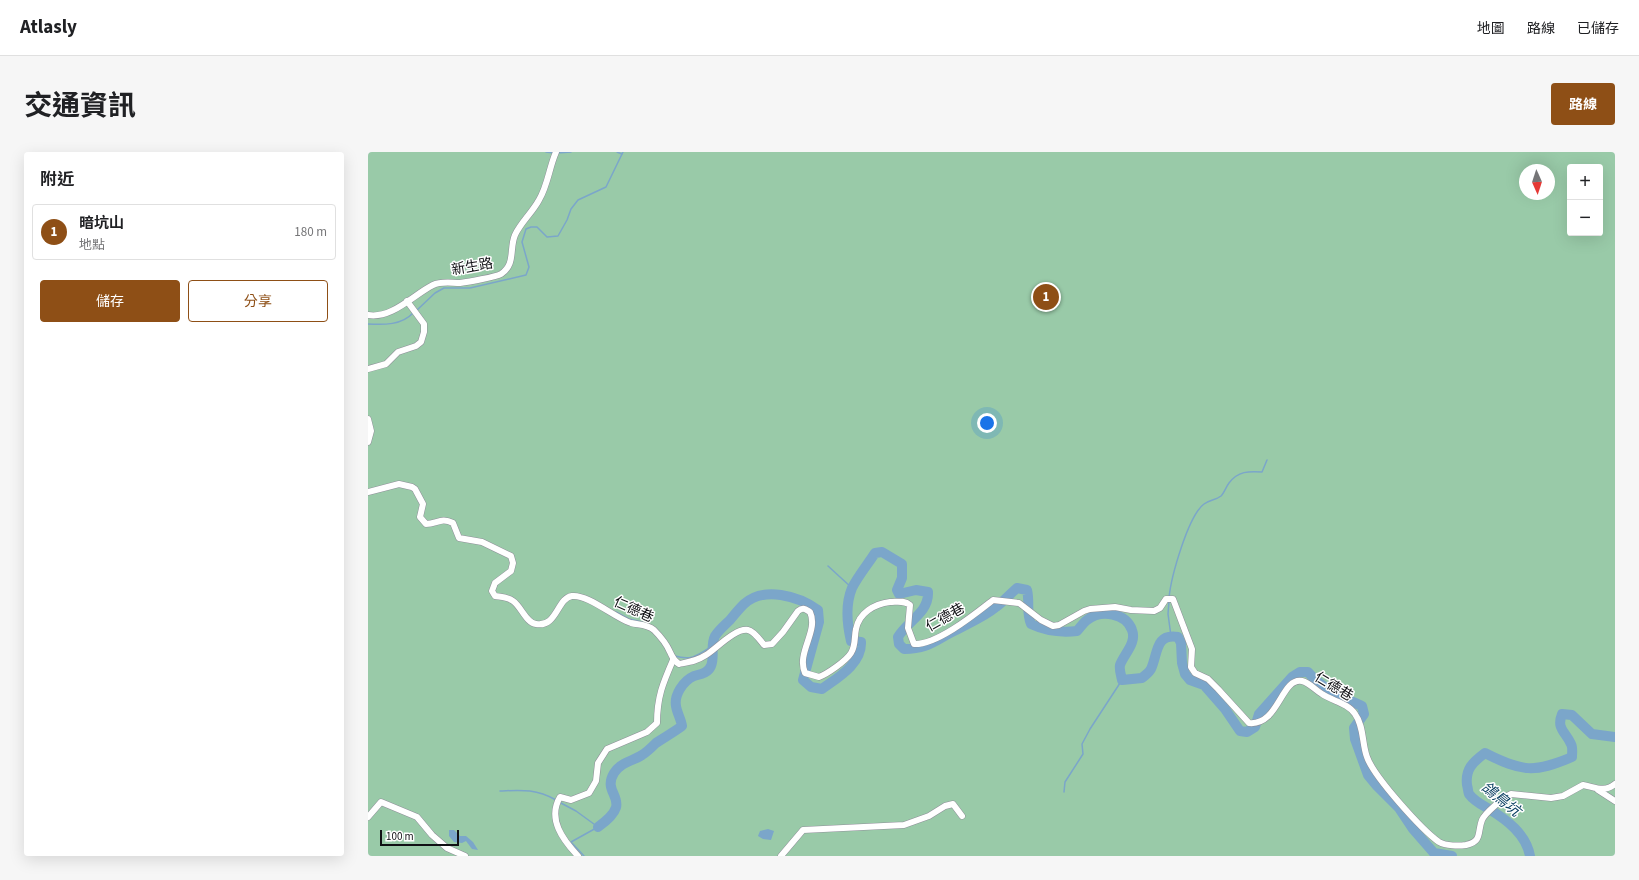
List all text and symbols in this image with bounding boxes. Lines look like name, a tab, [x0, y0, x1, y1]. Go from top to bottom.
text: Atlasly	[20, 14, 77, 41]
text: 地圖	[1477, 19, 1505, 39]
text: 路線	[1527, 19, 1555, 39]
text: 已儲存	[1577, 19, 1619, 39]
button: 路線	[1551, 83, 1615, 125]
text: 交通資訊	[24, 86, 136, 126]
north arrow	[1519, 164, 1555, 200]
map controls	[1567, 164, 1603, 236]
button: +	[1567, 164, 1603, 200]
text: 附近	[40, 168, 74, 192]
button: −	[1567, 200, 1603, 236]
text: 暗坑山	[79, 213, 124, 234]
text: 1	[51, 223, 57, 241]
text: 180 m	[294, 223, 327, 241]
text: 地點	[79, 236, 105, 254]
street label: 新生路	[450, 253, 495, 280]
button: 儲存	[40, 280, 180, 322]
button: 分享	[188, 280, 328, 322]
pin: 1	[1033, 282, 1059, 312]
your location	[977, 413, 997, 433]
street label: 仁德巷	[610, 592, 657, 628]
street label: 仁德巷	[922, 599, 969, 637]
street label: 仁德巷	[1310, 667, 1357, 706]
water label: 鴿鳥坑	[1477, 777, 1526, 823]
scale bar	[380, 828, 459, 847]
text: 100 m	[386, 829, 414, 844]

